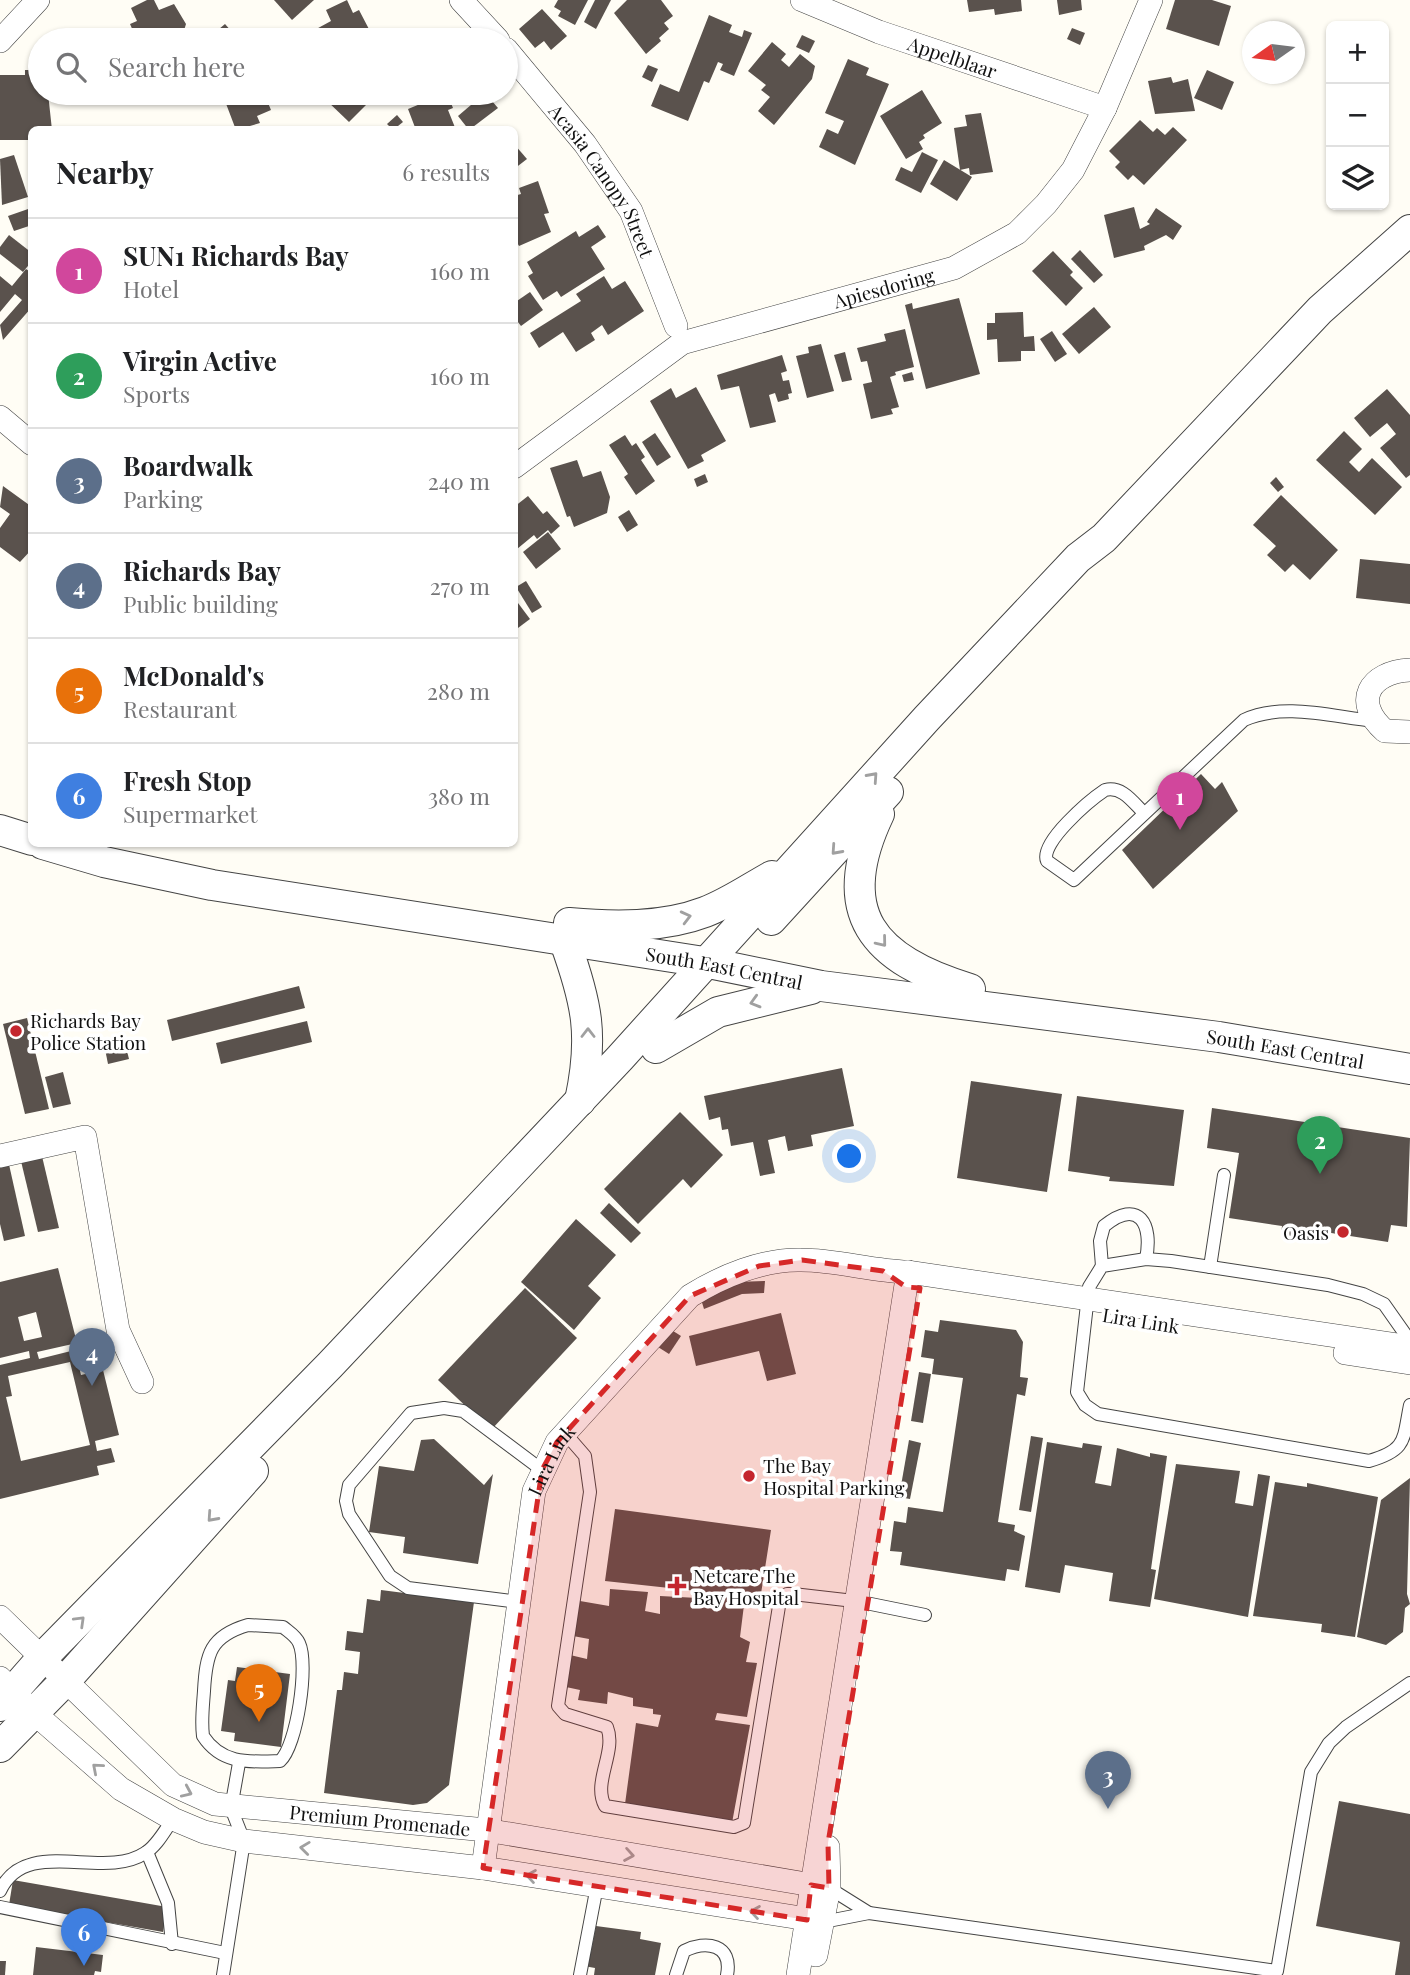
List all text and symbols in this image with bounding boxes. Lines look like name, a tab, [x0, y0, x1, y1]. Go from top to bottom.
north arrow	[1242, 21, 1305, 84]
map controls	[1326, 21, 1389, 210]
button: +	[1326, 21, 1389, 84]
search box	[28, 28, 518, 105]
street label: Appelblaar	[904, 29, 1001, 84]
icon: search	[52, 48, 90, 86]
text: Search here	[108, 49, 245, 84]
button: −	[1326, 84, 1389, 147]
street label: Acasia Canopy Street	[543, 97, 661, 261]
button: layers	[1326, 147, 1389, 210]
text: Nearby	[56, 152, 154, 192]
text: 6 results	[402, 156, 490, 187]
text: SUN1 Richards Bay	[123, 238, 349, 273]
text: 1	[75, 255, 83, 286]
text: 160 m	[430, 255, 490, 286]
street label: Apiesdoring	[829, 261, 937, 314]
text: Hotel	[123, 273, 179, 304]
text: Virgin Active	[123, 343, 277, 378]
text: 2	[73, 360, 85, 391]
text: 160 m	[430, 360, 490, 391]
text: Sports	[123, 378, 190, 409]
text: Boardwalk	[123, 448, 253, 483]
text: 3	[73, 465, 85, 496]
text: 240 m	[428, 465, 490, 496]
text: Parking	[123, 483, 203, 514]
text: Richards Bay	[123, 553, 281, 588]
text: 4	[73, 570, 85, 601]
text: 270 m	[430, 570, 490, 601]
text: Public building	[123, 588, 278, 619]
text: McDonald's	[123, 658, 264, 693]
text: 5	[74, 675, 84, 706]
text: 280 m	[427, 675, 490, 706]
text: Restaurant	[123, 693, 236, 724]
text: Fresh Stop	[123, 763, 252, 798]
one-way arrow	[865, 772, 878, 785]
pin: 1	[1157, 772, 1203, 830]
text: 6	[73, 780, 85, 811]
text: 380 m	[428, 780, 490, 811]
text: Supermarket	[123, 798, 257, 829]
one-way arrow	[831, 841, 844, 854]
one-way arrow	[680, 911, 692, 925]
one-way arrow	[873, 934, 886, 947]
street label: South East Central	[644, 940, 806, 995]
one-way arrow	[749, 994, 761, 1009]
place label: Richards Bay Police Station	[30, 1007, 147, 1055]
marker: Richards Bay Police Station	[8, 1023, 24, 1039]
street label: South East Central	[1205, 1023, 1367, 1074]
one-way arrow	[580, 1027, 596, 1038]
pin: 2	[1297, 1116, 1343, 1174]
your location	[832, 1139, 866, 1173]
place label: Oasis	[1283, 1219, 1329, 1245]
marker: Oasis	[1335, 1224, 1351, 1240]
street label: Lira Link	[1101, 1301, 1182, 1339]
pin: 4	[69, 1328, 115, 1386]
street label: Lira Link	[521, 1418, 581, 1500]
place label: The Bay Hospital Parking	[763, 1452, 905, 1500]
marker: The Bay Hospital Parking	[741, 1468, 757, 1484]
one-way arrow	[208, 1509, 221, 1522]
place label: Netcare The Bay Hospital	[693, 1562, 800, 1610]
marker: Netcare The Bay Hospital	[667, 1576, 687, 1596]
one-way arrow	[72, 1617, 85, 1630]
pin: 5	[236, 1664, 282, 1722]
pin: 3	[1085, 1751, 1131, 1809]
one-way arrow	[93, 1764, 106, 1776]
one-way arrow	[180, 1784, 192, 1798]
street label: Premium Promenade	[288, 1798, 472, 1841]
one-way arrow	[299, 1841, 310, 1856]
one-way arrow	[623, 1846, 635, 1861]
one-way arrow	[525, 1869, 536, 1884]
one-way arrow	[749, 1905, 761, 1920]
pin: 6	[61, 1908, 107, 1966]

